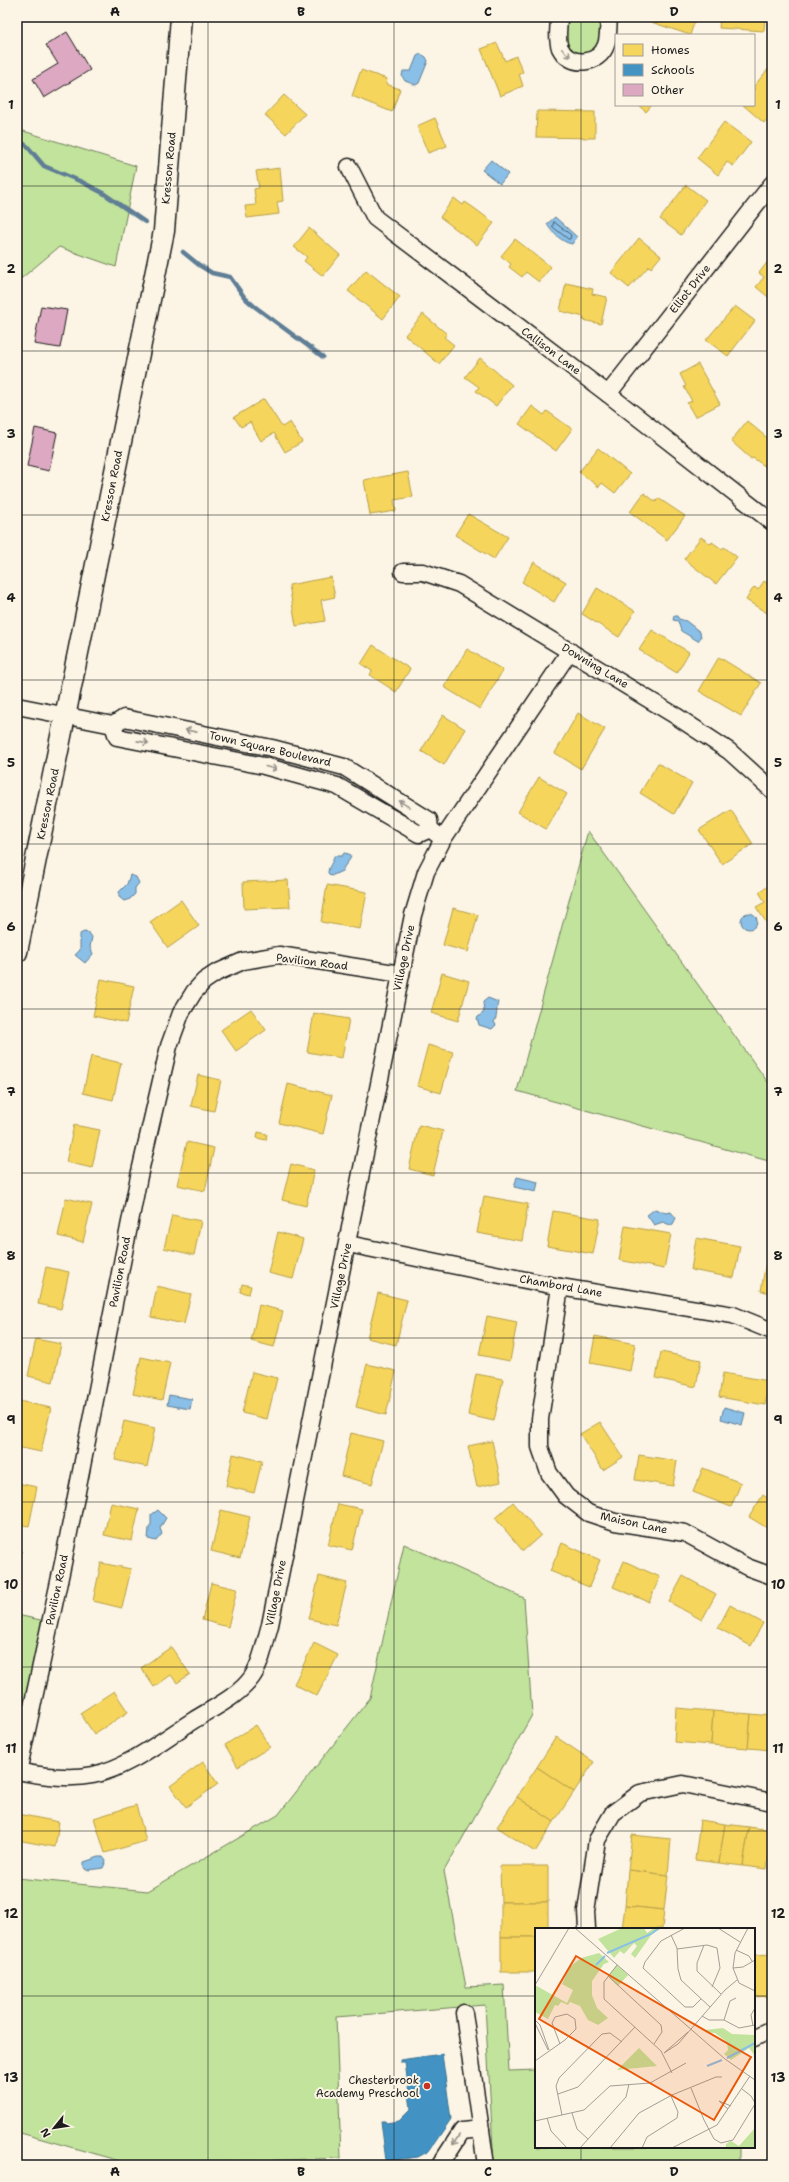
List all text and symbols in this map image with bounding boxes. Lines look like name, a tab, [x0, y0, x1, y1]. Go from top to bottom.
text: A	[110, 3, 120, 20]
text: B	[297, 3, 305, 20]
text: C	[484, 3, 492, 20]
text: D	[669, 3, 679, 20]
legend	[615, 34, 755, 106]
text: Homes	[651, 42, 690, 58]
one-way arrow	[561, 49, 571, 58]
text: Schools	[651, 62, 695, 78]
text: Other	[651, 82, 685, 98]
text: 1	[8, 96, 14, 113]
text: 1	[775, 96, 781, 113]
street label: Kresson Road	[158, 131, 180, 205]
text: 2	[6, 260, 16, 277]
text: 2	[773, 260, 783, 277]
street label: Elliot Drive	[666, 261, 714, 317]
street label: Callison Lane	[518, 324, 584, 378]
text: 3	[6, 425, 16, 442]
text: 3	[773, 425, 783, 442]
street label: Kresson Road	[98, 449, 126, 523]
text: 4	[6, 589, 16, 606]
text: 4	[773, 589, 783, 606]
street label: Downing Lane	[559, 640, 631, 692]
one-way arrow	[184, 727, 197, 735]
street label: Town Square Boulevard	[208, 728, 332, 770]
one-way arrow	[137, 738, 150, 746]
text: 5	[7, 754, 15, 771]
text: 5	[774, 754, 782, 771]
one-way arrow	[264, 765, 277, 772]
street label: Kresson Road	[33, 767, 63, 841]
one-way arrow	[398, 800, 410, 808]
text: 6	[6, 918, 16, 935]
text: 6	[773, 918, 783, 935]
street label: Village Drive	[390, 923, 418, 993]
street label: Pavilion Road	[275, 950, 349, 974]
text: 7	[6, 1083, 16, 1100]
text: 7	[773, 1083, 783, 1100]
street label: Pavilion Road	[106, 1235, 134, 1309]
street label: Village Drive	[327, 1241, 355, 1311]
text: 8	[6, 1247, 16, 1264]
text: 8	[773, 1247, 783, 1264]
street label: Chambord Lane	[518, 1271, 604, 1301]
text: 9	[6, 1411, 16, 1428]
text: 9	[773, 1411, 783, 1428]
street label: Maison Lane	[599, 1509, 669, 1537]
street label: Pavilion Road	[42, 1553, 72, 1627]
street label: Village Drive	[262, 1558, 290, 1628]
text: 10	[4, 1576, 18, 1593]
text: 10	[771, 1576, 785, 1593]
text: 11	[5, 1740, 17, 1757]
text: 11	[772, 1740, 784, 1757]
text: 12	[4, 1905, 18, 1922]
text: 12	[771, 1905, 785, 1922]
inset map	[535, 1928, 755, 2148]
text: 13	[4, 2069, 18, 2086]
text: 13	[771, 2069, 785, 2086]
place label: Chesterbrook Academy Preschool	[316, 2073, 420, 2101]
marker: Chesterbrook Academy Preschool	[422, 2081, 432, 2091]
north arrow	[34, 2108, 74, 2148]
text: N	[37, 2125, 54, 2140]
one-way arrow	[452, 2134, 460, 2146]
text: A	[110, 2163, 120, 2180]
text: B	[297, 2163, 305, 2180]
text: C	[484, 2163, 492, 2180]
text: D	[669, 2163, 679, 2180]

